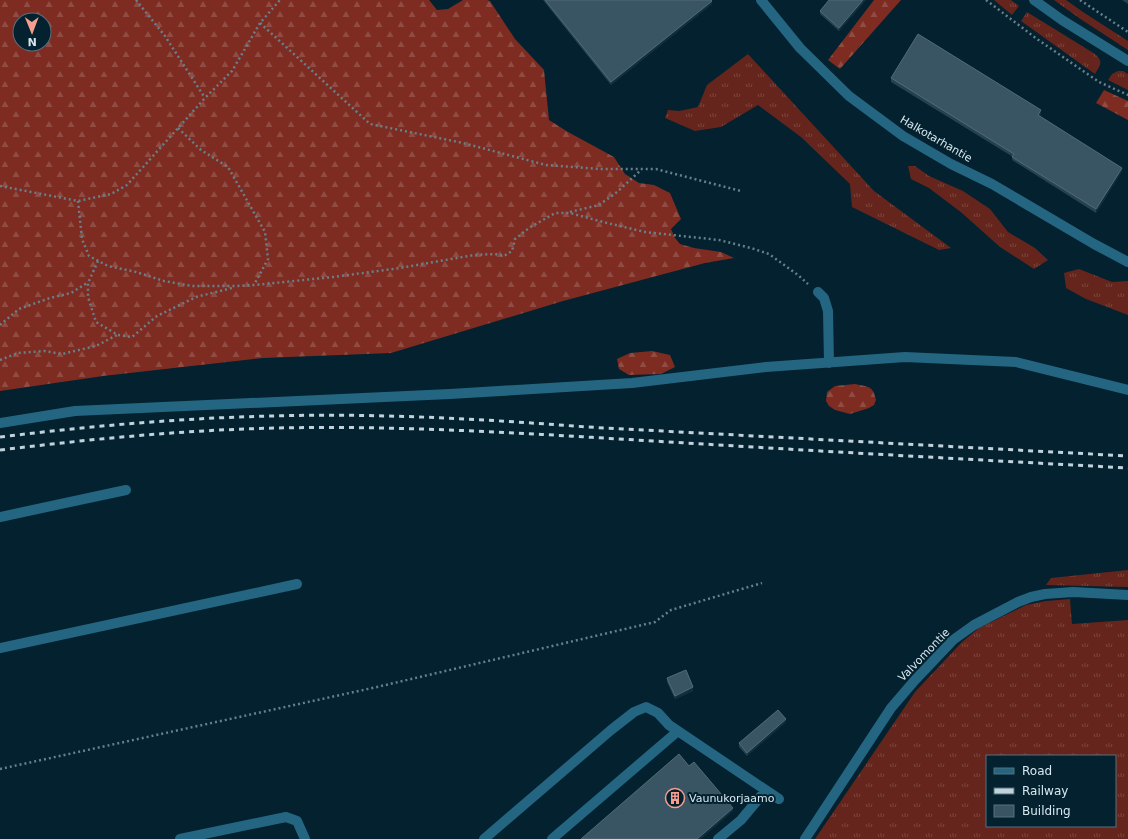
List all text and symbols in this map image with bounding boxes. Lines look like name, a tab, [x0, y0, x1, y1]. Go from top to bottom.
north arrow	[12, 12, 52, 52]
text: N	[27, 35, 37, 48]
street label: Halkotarhantie	[898, 113, 975, 165]
street label: Valvomontie	[896, 626, 953, 684]
legend	[986, 755, 1116, 827]
text: Road	[1022, 764, 1052, 778]
text: Railway	[1022, 784, 1068, 798]
building icon: Vaunukorjaamo	[664, 787, 686, 809]
place label: Vaunukorjaamo	[689, 792, 775, 805]
text: Building	[1022, 804, 1071, 818]

